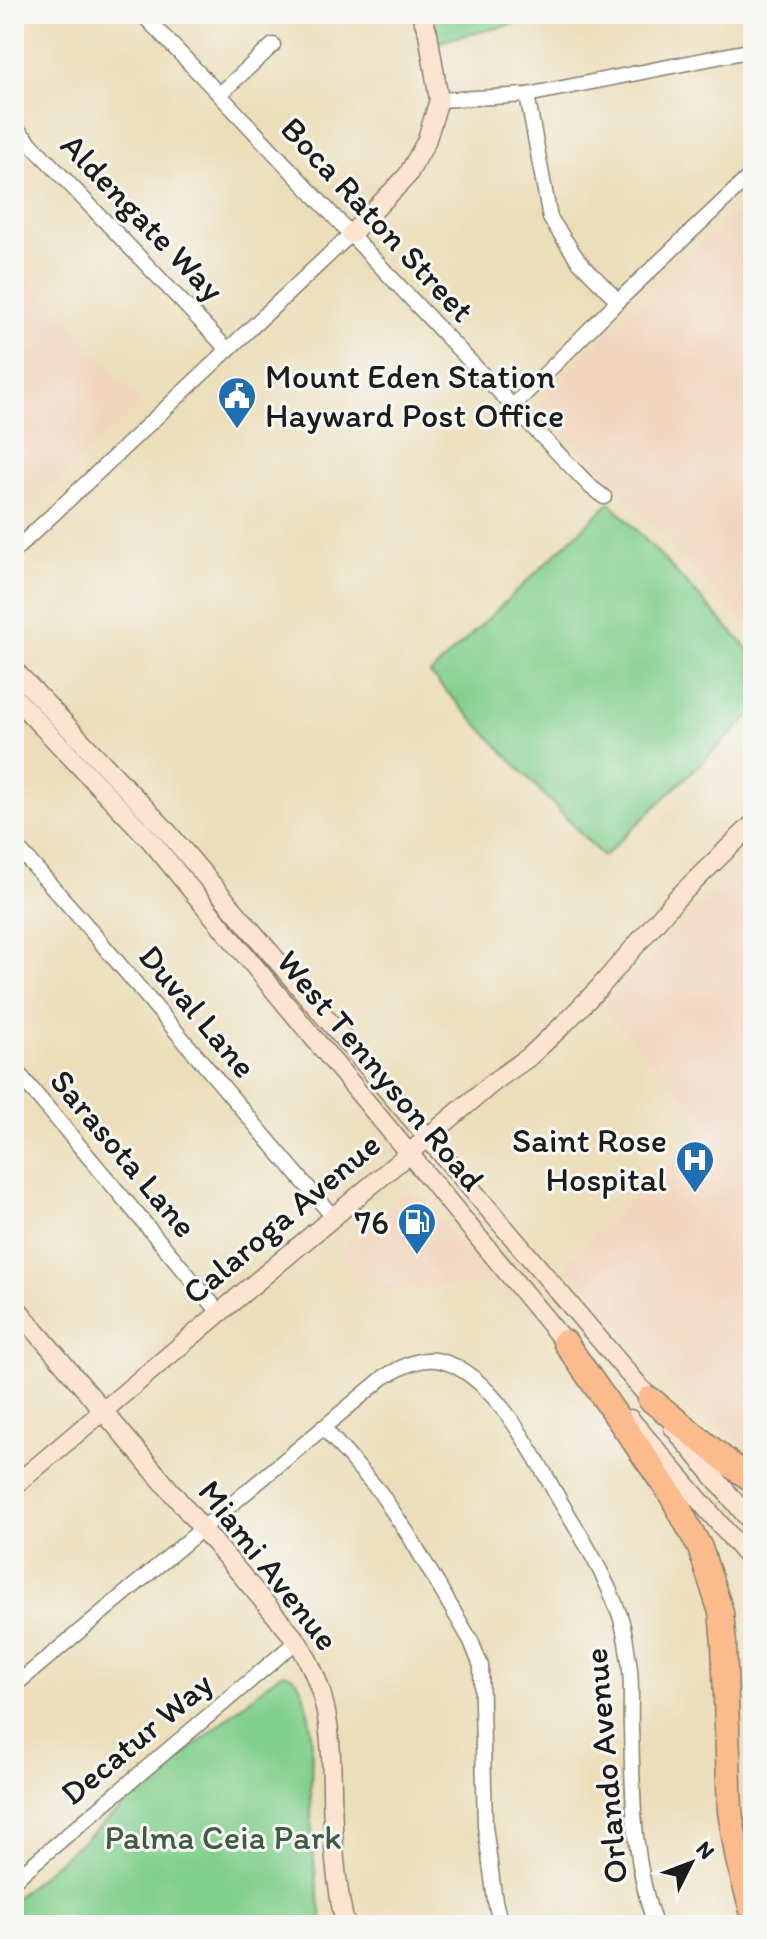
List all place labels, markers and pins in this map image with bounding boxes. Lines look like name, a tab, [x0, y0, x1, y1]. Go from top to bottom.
place label: Mount Eden Station Hayward Post Office	[265, 356, 564, 436]
public building icon: Mount Eden Station Hayward Post Office	[216, 375, 258, 430]
place label: Saint Rose Hospital	[512, 1120, 667, 1200]
hospital icon: Saint Rose Hospital	[674, 1139, 716, 1194]
fuel station icon: 76	[396, 1201, 438, 1256]
place label: 76	[354, 1202, 389, 1243]

